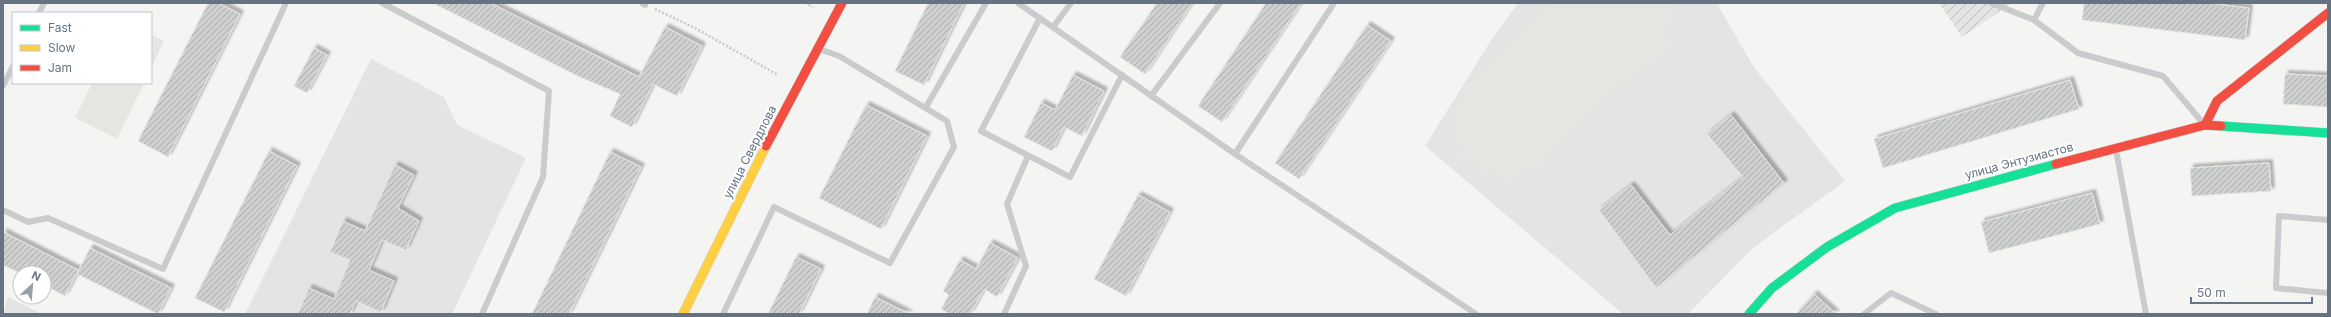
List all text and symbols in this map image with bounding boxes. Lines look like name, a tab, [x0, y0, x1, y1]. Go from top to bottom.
legend	[12, 12, 152, 84]
text: Fast	[48, 20, 72, 35]
text: Slow	[48, 40, 76, 55]
text: Jam	[48, 60, 72, 75]
street label: улица Свердлова	[720, 103, 780, 201]
street label: улица Энтузиастов	[1963, 139, 2075, 182]
north arrow	[12, 265, 52, 305]
text: N	[30, 268, 43, 284]
scale bar	[2191, 279, 2312, 305]
text: 50 m	[2197, 285, 2226, 300]

